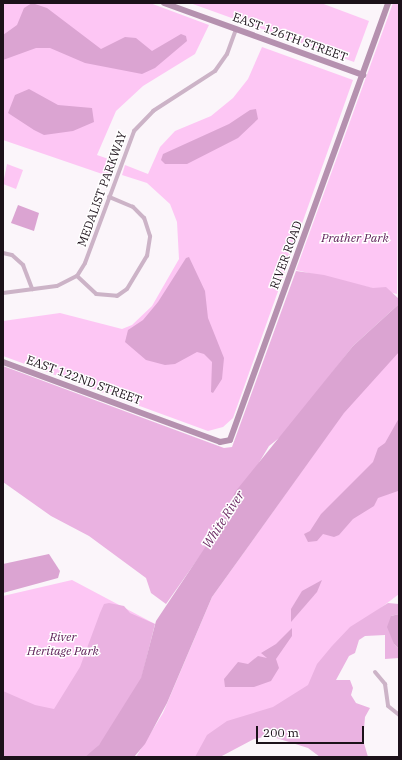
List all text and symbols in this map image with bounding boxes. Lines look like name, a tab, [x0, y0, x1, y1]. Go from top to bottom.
street label: EAST 126TH STREET	[231, 10, 349, 64]
street label: MEDALIST PARKWAY	[74, 129, 130, 249]
street label: RIVER ROAD	[267, 219, 305, 291]
park label: Prather Park	[321, 231, 389, 245]
street label: EAST 122ND STREET	[24, 352, 144, 408]
water label: White River	[200, 488, 248, 552]
park label: River Heritage Park	[27, 630, 99, 658]
scale bar	[258, 718, 366, 744]
text: 200 m	[263, 725, 299, 740]

